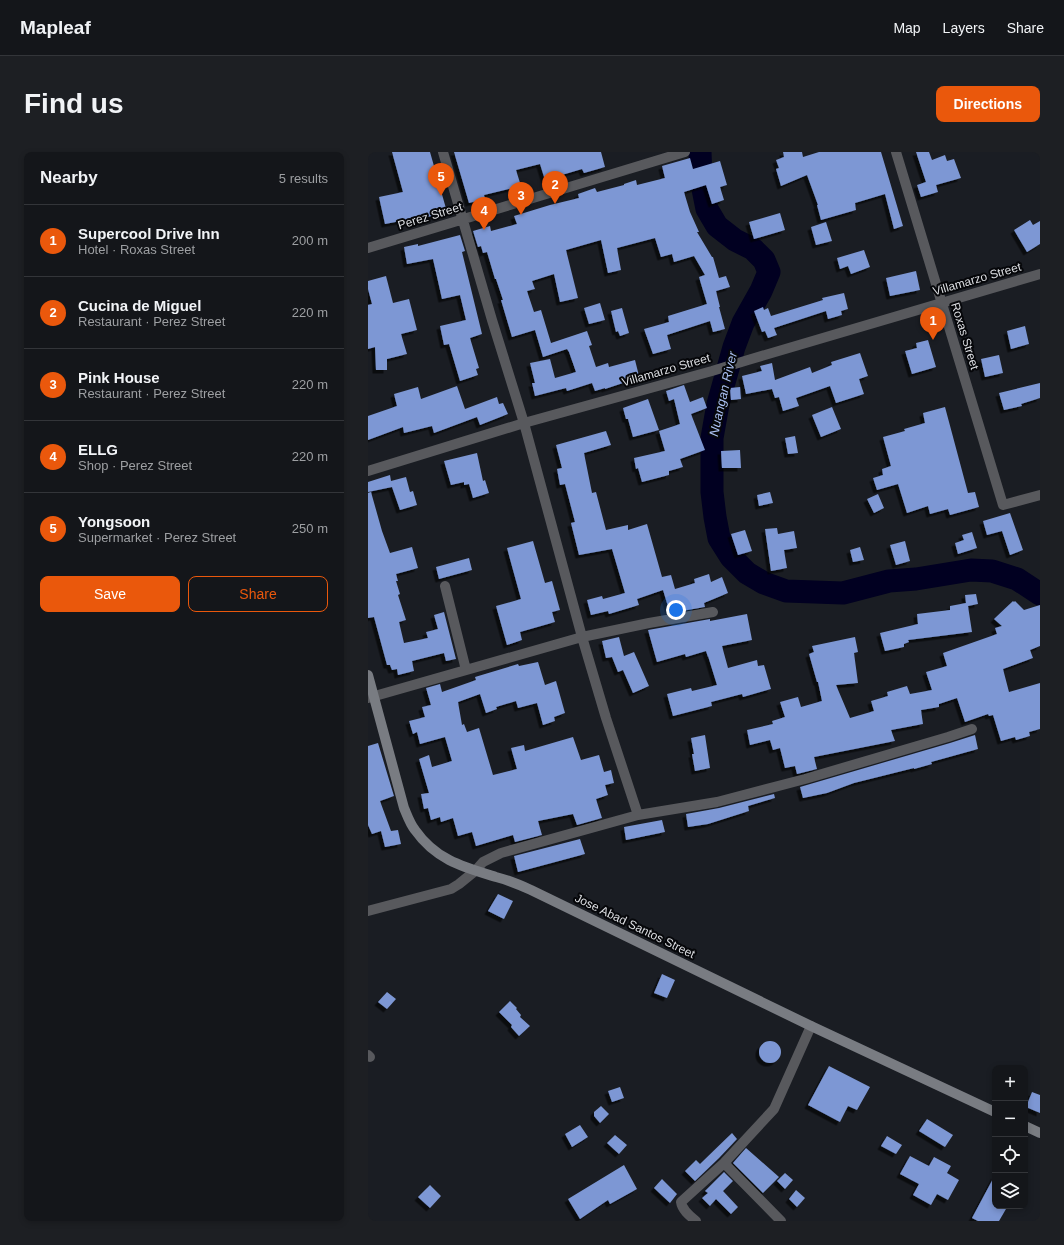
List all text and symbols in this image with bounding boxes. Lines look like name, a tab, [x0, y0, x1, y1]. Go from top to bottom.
text: Mapleaf	[20, 17, 91, 38]
text: Map	[893, 20, 921, 36]
text: Layers	[943, 20, 985, 36]
text: Share	[1007, 20, 1044, 36]
button: Directions	[936, 86, 1040, 122]
text: Find us	[24, 88, 124, 119]
pin: 5	[428, 163, 454, 196]
text: Nearby	[40, 168, 98, 187]
text: 5 results	[279, 171, 328, 186]
pin: 2	[542, 171, 568, 204]
pin: 3	[508, 182, 534, 215]
pin: 4	[471, 197, 497, 230]
street label: Perez Street	[396, 199, 465, 232]
text: Supercool Drive Inn	[78, 225, 220, 242]
text: 1	[49, 233, 57, 248]
text: 200 m	[292, 233, 328, 248]
text: Hotel · Roxas Street	[78, 242, 195, 257]
street label: Villamarzo Street	[931, 260, 1023, 298]
text: Cucina de Miguel	[78, 297, 201, 314]
street label: Roxas Street	[948, 301, 982, 372]
text: 2	[49, 305, 57, 320]
text: 220 m	[292, 305, 328, 320]
pin: 1	[920, 307, 946, 340]
text: Restaurant · Perez Street	[78, 314, 225, 329]
water label: Nuangan River	[706, 349, 740, 438]
street label: Villamarzo Street	[620, 351, 712, 389]
text: Pink House	[78, 369, 160, 386]
text: 3	[49, 377, 57, 392]
text: 220 m	[292, 377, 328, 392]
text: Restaurant · Perez Street	[78, 386, 225, 401]
text: ELLG	[78, 441, 118, 458]
text: 4	[49, 449, 57, 464]
text: 220 m	[292, 449, 328, 464]
text: Shop · Perez Street	[78, 458, 192, 473]
text: Yongsoon	[78, 513, 150, 530]
text: 5	[49, 521, 57, 536]
text: 250 m	[292, 521, 328, 536]
text: Supermarket · Perez Street	[78, 530, 236, 545]
button: Save	[40, 576, 180, 612]
button: Share	[188, 576, 328, 612]
your location	[666, 600, 686, 620]
street label: Jose Abad Santos Street	[573, 891, 698, 962]
map controls	[992, 1065, 1028, 1209]
button: +	[992, 1065, 1028, 1101]
button: −	[992, 1101, 1028, 1137]
button: locate	[992, 1137, 1028, 1173]
button: layers	[992, 1173, 1028, 1209]

